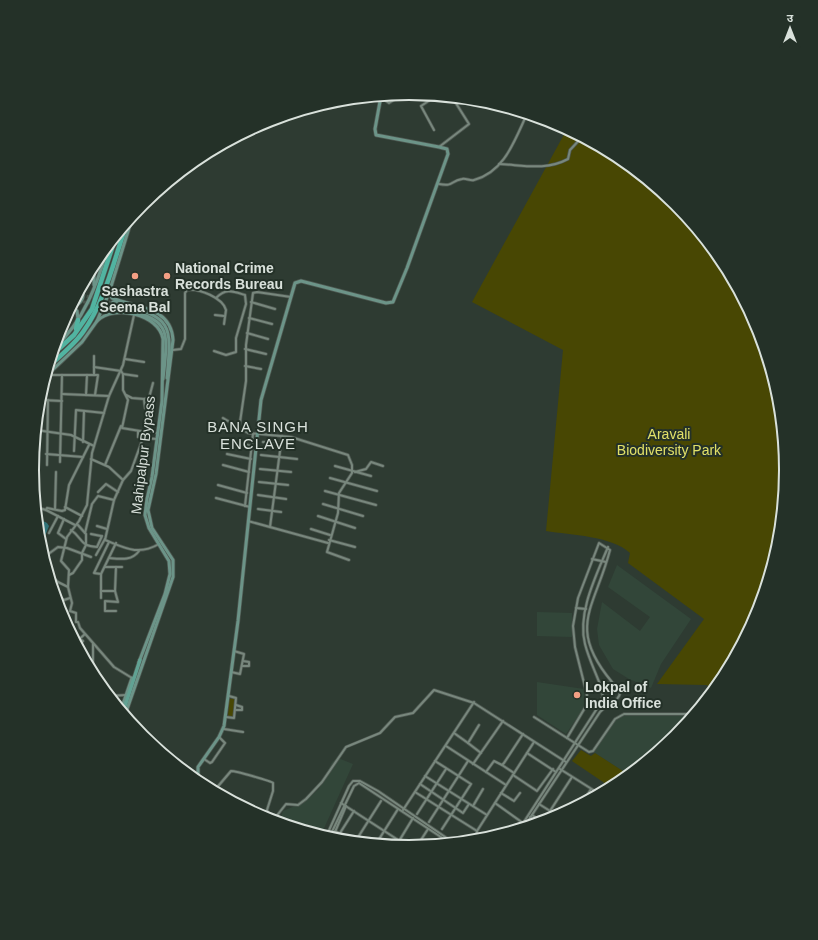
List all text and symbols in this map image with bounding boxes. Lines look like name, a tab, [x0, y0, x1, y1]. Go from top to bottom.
north arrow	[770, 8, 810, 48]
text: उ	[787, 12, 794, 24]
place label: National Crime Records Bureau	[175, 260, 283, 292]
marker: Sashastra Seema Bal	[130, 271, 140, 281]
marker: National Crime Records Bureau	[162, 271, 172, 281]
place label: Sashastra Seema Bal	[100, 283, 170, 315]
street label: Mahipalpur Bypass	[128, 395, 158, 515]
district label: BANA SINGH ENCLAVE	[207, 418, 309, 452]
park label: Aravali Biodiversity Park	[617, 426, 722, 458]
place label: Lokpal of India Office	[585, 679, 661, 711]
marker: Lokpal of India Office	[572, 690, 582, 700]

